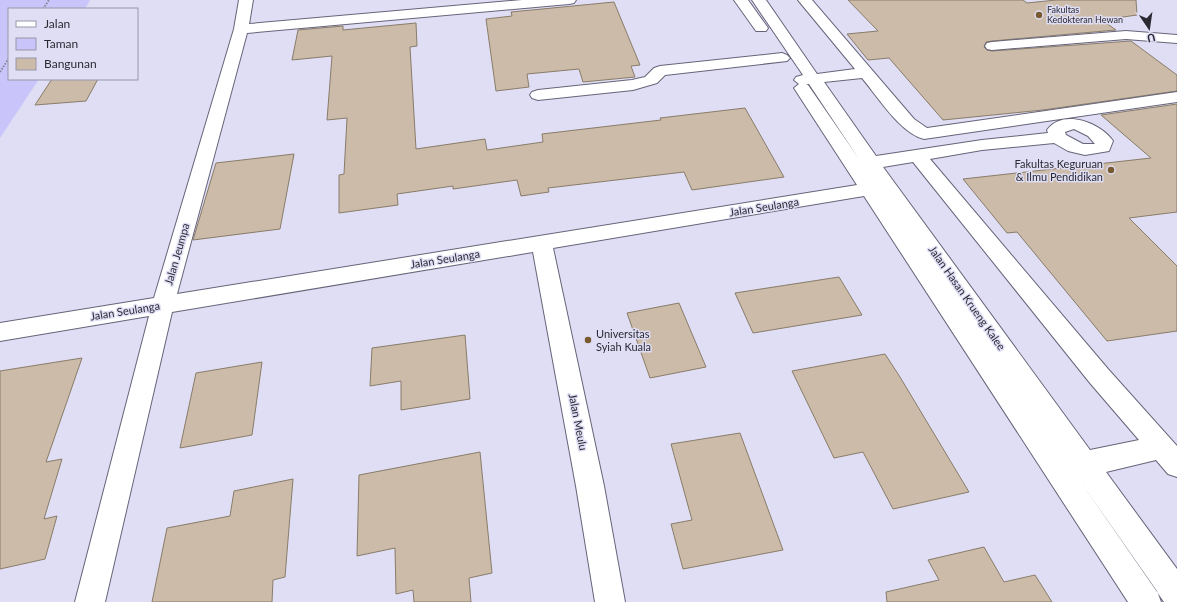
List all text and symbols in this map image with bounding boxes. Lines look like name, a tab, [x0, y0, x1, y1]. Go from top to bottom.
place label: Fakultas Kedokteran Hewan	[1047, 4, 1123, 25]
legend	[8, 8, 138, 80]
north arrow	[1129, 8, 1169, 48]
marker: Fakultas Kedokteran Hewan	[1034, 10, 1044, 20]
text: Jalan	[44, 16, 70, 31]
text: U	[1146, 31, 1157, 45]
text: Taman	[44, 36, 78, 51]
text: Bangunan	[44, 56, 97, 71]
place label: Fakultas Keguruan & Ilmu Pendidikan	[1015, 157, 1103, 183]
marker: Fakultas Keguruan & Ilmu Pendidikan	[1106, 165, 1116, 175]
street label: Jalan Seulanga	[728, 195, 800, 218]
street label: Jalan Jeumpa	[161, 221, 192, 286]
street label: Jalan Hasan Krueng Kalee	[926, 243, 1009, 353]
street label: Jalan Seulanga	[409, 247, 481, 270]
street label: Jalan Seulanga	[89, 299, 161, 322]
place label: Universitas Syiah Kuala	[596, 327, 651, 353]
marker: Universitas Syiah Kuala	[583, 335, 593, 345]
street label: Jalan Meulu	[567, 392, 590, 451]

